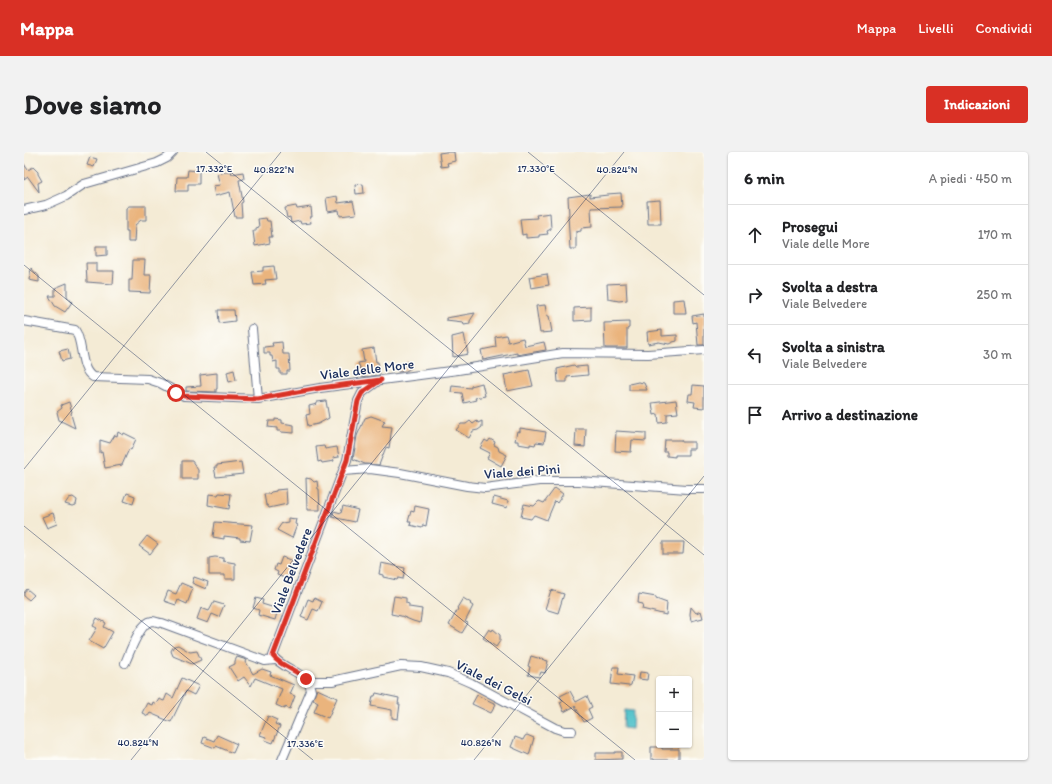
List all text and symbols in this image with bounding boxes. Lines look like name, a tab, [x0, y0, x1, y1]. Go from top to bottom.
text: Mappa	[20, 17, 74, 40]
text: Mappa	[857, 20, 896, 37]
text: Livelli	[918, 20, 953, 37]
text: Condividi	[975, 20, 1032, 37]
button: Indicazioni	[926, 86, 1028, 123]
text: Dove siamo	[24, 87, 161, 121]
text: 17.332°E	[196, 162, 233, 175]
text: 17.330°E	[517, 162, 555, 175]
text: 40.822°N	[254, 163, 294, 176]
text: 40.824°N	[596, 163, 638, 176]
text: 6 min	[744, 168, 785, 188]
text: A piedi · 450 m	[929, 171, 1012, 186]
text: Prosegui	[782, 218, 838, 236]
icon: ahead	[744, 224, 766, 246]
text: 170 m	[978, 227, 1012, 242]
text: Viale delle More	[782, 236, 870, 251]
text: Svolta a destra	[782, 278, 878, 296]
icon: right	[744, 284, 766, 306]
text: 250 m	[976, 287, 1012, 302]
text: Viale Belvedere	[782, 296, 867, 311]
text: Svolta a sinistra	[782, 338, 885, 356]
icon: left	[744, 344, 766, 366]
text: 30 m	[983, 347, 1012, 362]
street label: Viale delle More	[319, 355, 415, 384]
text: Viale Belvedere	[782, 356, 867, 371]
route start	[167, 384, 185, 402]
icon: arrive	[744, 404, 766, 426]
text: Arrivo a destinazione	[782, 406, 918, 424]
street label: Viale dei Pini	[483, 460, 561, 483]
street label: Viale Belvedere	[267, 525, 316, 617]
street label: Viale dei Gelsi	[453, 656, 535, 709]
route end	[297, 670, 315, 688]
map controls	[656, 676, 692, 748]
button: +	[656, 676, 692, 712]
button: −	[656, 712, 692, 748]
text: 40.824°N	[117, 736, 159, 749]
text: 40.826°N	[461, 736, 501, 749]
text: 17.336°E	[287, 737, 324, 750]

